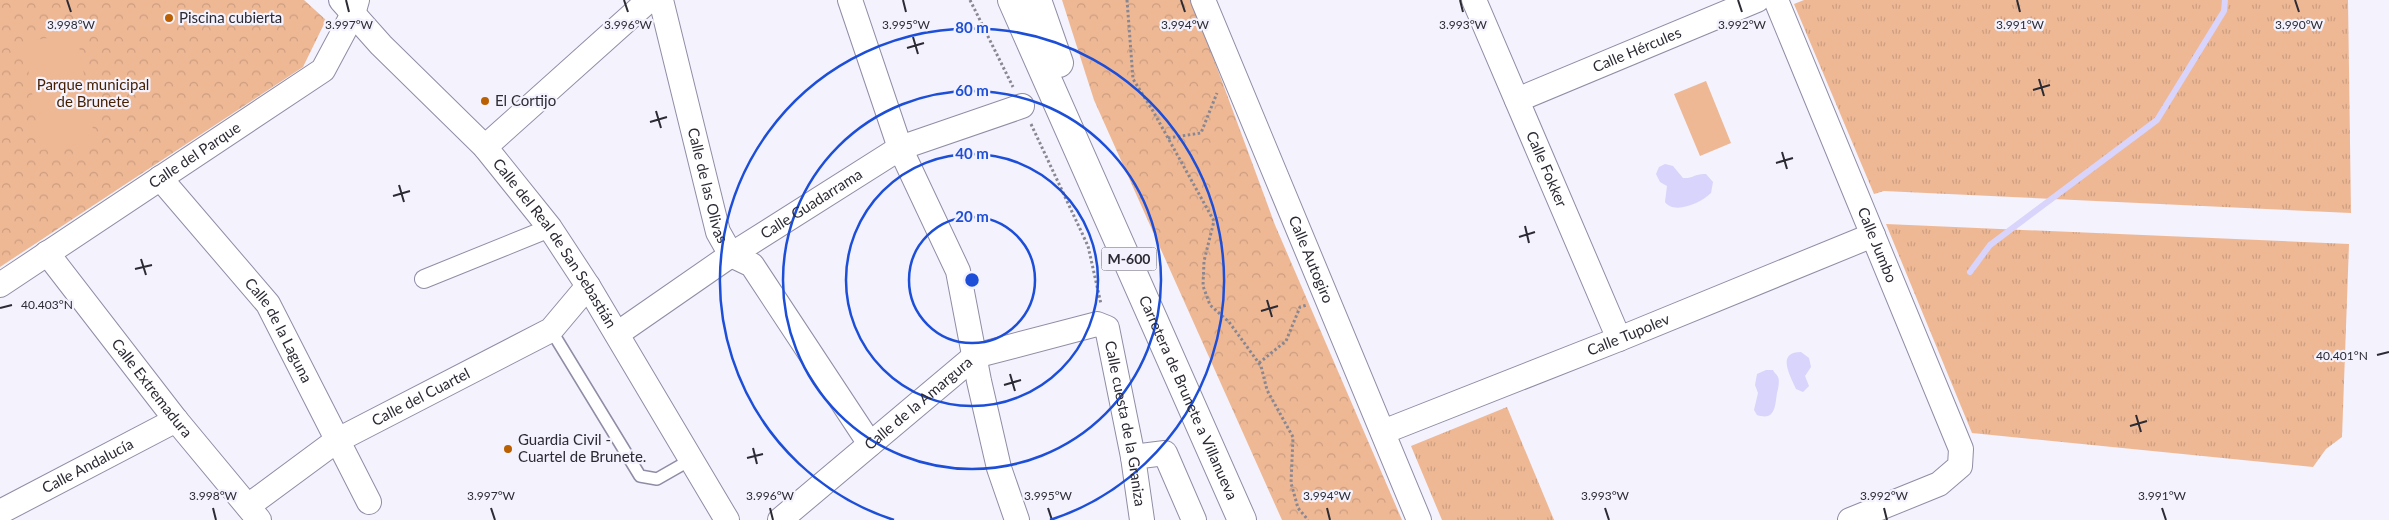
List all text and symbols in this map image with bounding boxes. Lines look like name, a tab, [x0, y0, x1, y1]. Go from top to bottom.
place label: Piscina cubierta	[179, 8, 282, 26]
marker: Piscina cubierta	[163, 12, 175, 24]
text: 3.998°W	[47, 17, 96, 32]
text: 3.997°W	[325, 17, 374, 32]
text: 3.996°W	[604, 17, 653, 32]
text: 3.995°W	[882, 17, 931, 32]
text: 3.994°W	[1161, 17, 1210, 32]
text: 3.993°W	[1439, 17, 1488, 32]
text: 3.992°W	[1718, 17, 1767, 32]
text: 3.991°W	[1996, 17, 2045, 32]
text: 3.990°W	[2275, 17, 2324, 32]
text: 80 m	[955, 18, 989, 36]
street label: Calle Hércules	[1590, 23, 1684, 75]
park label: Parque municipal de Brunete	[37, 75, 149, 110]
text: 60 m	[955, 81, 989, 99]
place label: El Cortijo	[495, 91, 556, 109]
marker: El Cortijo	[479, 95, 491, 107]
street label: Calle del Parque	[145, 118, 243, 191]
street label: Calle de las Olivas	[685, 126, 732, 246]
street label: Calle Fokker	[1523, 128, 1572, 210]
text: 40 m	[955, 144, 989, 162]
street label: Calle del Real de San Sebastián	[490, 154, 621, 331]
street label: Calle Guadarrama	[757, 164, 865, 242]
street label: Calle Jumbo	[1854, 204, 1901, 285]
text: 20 m	[955, 207, 989, 225]
street label: Calle Autogiro	[1286, 213, 1338, 306]
road number: M-600	[1102, 248, 1156, 270]
centre of rings	[963, 271, 981, 289]
street label: Calle de la Laguna	[242, 274, 317, 385]
street label: Carretera de Brunete a Villanueva	[1136, 292, 1242, 502]
text: 40.403°N	[21, 297, 73, 312]
street label: Calle Tupolev	[1584, 309, 1672, 359]
street label: Calle Extremadura	[108, 335, 197, 441]
street label: Calle cuesta de la Graniza	[1102, 339, 1150, 507]
text: 40.401°N	[2316, 348, 2368, 363]
street label: Calle de la Amargura	[860, 352, 975, 453]
street label: Calle del Cuartel	[368, 363, 473, 429]
place label: Guardia Civil - Cuartel de Brunete.	[518, 430, 646, 465]
street label: Calle Andalucía	[39, 434, 136, 496]
marker: Guardia Civil - Cuartel de Brunete.	[502, 443, 514, 455]
text: 3.998°W	[189, 488, 238, 503]
text: 3.997°W	[467, 488, 516, 503]
text: 3.996°W	[746, 488, 795, 503]
text: 3.995°W	[1024, 488, 1073, 503]
text: 3.994°W	[1303, 488, 1352, 503]
text: 3.993°W	[1581, 488, 1630, 503]
text: 3.992°W	[1860, 488, 1909, 503]
text: 3.991°W	[2138, 488, 2187, 503]

